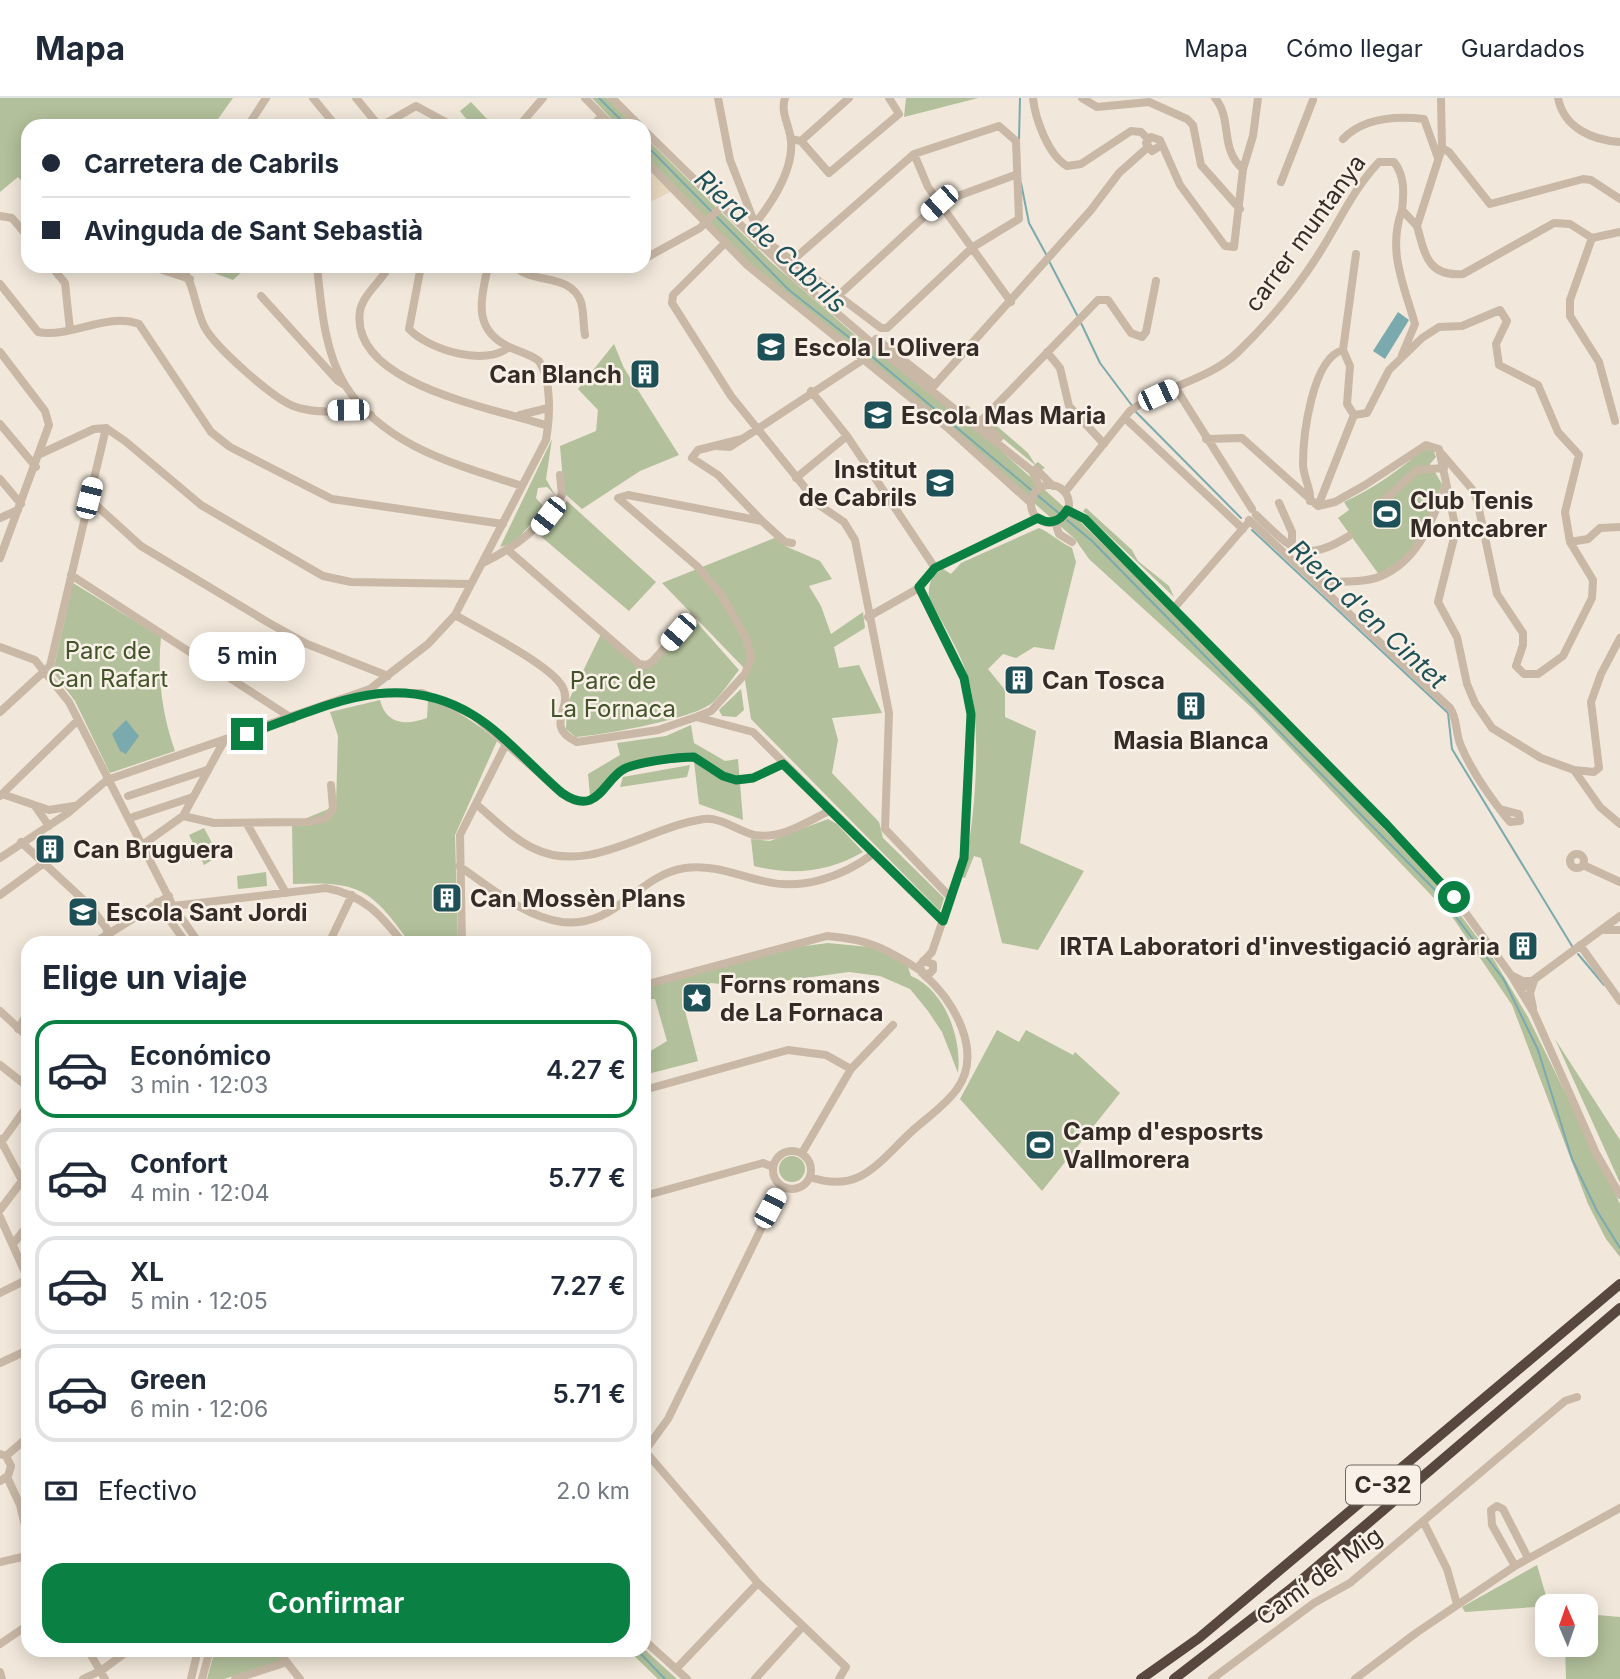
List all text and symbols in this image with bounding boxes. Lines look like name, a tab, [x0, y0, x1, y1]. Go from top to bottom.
text: Mapa	[35, 28, 125, 68]
text: Mapa	[1184, 34, 1248, 63]
text: Cómo llegar	[1286, 34, 1423, 63]
text: Guardados	[1461, 34, 1585, 63]
text: Carretera de Cabrils	[84, 148, 339, 179]
street label: carrer muntanya	[1238, 149, 1372, 317]
water label: Riera de Cabrils	[689, 163, 853, 319]
car	[917, 181, 962, 225]
text: Avinguda de Sant Sebastià	[84, 215, 423, 246]
school or university icon: Escola L'Olivera	[754, 330, 788, 364]
place label: Escola L'Olivera	[794, 333, 980, 362]
building icon: Can Blanch	[628, 357, 662, 391]
place label: Can Blanch	[489, 360, 622, 389]
car	[1135, 377, 1182, 413]
school or university icon: Escola Mas Maria	[861, 398, 895, 432]
car	[327, 399, 370, 421]
place label: Escola Mas Maria	[901, 401, 1106, 430]
place label: Institut de Cabrils	[799, 455, 917, 512]
school or university icon: Institut de Cabrils	[923, 466, 957, 500]
car	[74, 475, 105, 521]
place label: Club Tenis Montcabrer	[1410, 486, 1547, 543]
car	[527, 493, 570, 539]
sports icon: Club Tenis Montcabrer	[1370, 497, 1404, 531]
water label: Riera d'en Cintet	[1283, 533, 1454, 695]
car	[657, 609, 700, 655]
callout: 5 min	[189, 632, 305, 682]
park label: Parc de Can Rafart	[48, 636, 168, 693]
text: 5 min	[216, 642, 278, 670]
building icon: Can Tosca	[1002, 663, 1036, 697]
park label: Parc de La Fornaca	[550, 666, 676, 723]
place label: Can Tosca	[1042, 666, 1165, 695]
building icon: Masia Blanca	[1174, 689, 1208, 723]
route end	[231, 718, 263, 750]
place label: Masia Blanca	[1113, 726, 1269, 755]
building icon: Can Bruguera	[33, 832, 67, 866]
place label: Can Bruguera	[73, 835, 234, 864]
building icon: Can Mossèn Plans	[430, 881, 464, 915]
route start	[1438, 881, 1470, 913]
place label: Can Mossèn Plans	[470, 884, 686, 913]
school or university icon: Escola Sant Jordi	[66, 895, 100, 929]
place label: Escola Sant Jordi	[106, 898, 308, 927]
building icon: IRTA Laboratori d'investigació agrària	[1506, 929, 1540, 963]
place label: IRTA Laboratori d'investigació agrària	[1060, 932, 1500, 961]
text: Elige un viaje	[42, 958, 247, 997]
place label: Forns romans de La Fornaca	[720, 970, 884, 1027]
place icon: Forns romans de La Fornaca	[680, 981, 714, 1015]
icon: car	[46, 1038, 109, 1101]
text: Económico	[130, 1040, 271, 1071]
text: 4.27 €	[546, 1054, 626, 1085]
text: 3 min · 12:03	[130, 1071, 268, 1099]
place label: Camp d'esposrts Vallmorera	[1063, 1117, 1264, 1174]
sports icon: Camp d'esposrts Vallmorera	[1023, 1128, 1057, 1162]
icon: car	[46, 1146, 109, 1209]
text: Confort	[130, 1148, 228, 1179]
text: 5.77 €	[548, 1162, 626, 1193]
text: 4 min · 12:04	[130, 1179, 270, 1207]
car	[751, 1185, 790, 1231]
icon: car	[46, 1254, 109, 1317]
text: XL	[130, 1256, 164, 1287]
text: 7.27 €	[551, 1270, 626, 1301]
text: 5 min · 12:05	[130, 1287, 268, 1315]
icon: car	[46, 1362, 109, 1425]
text: Green	[130, 1364, 207, 1395]
text: 5.71 €	[552, 1378, 626, 1409]
text: 6 min · 12:06	[130, 1395, 268, 1423]
road number: C-32	[1346, 1466, 1420, 1504]
icon: cash	[42, 1472, 80, 1510]
text: Efectivo	[98, 1475, 197, 1506]
text: 2.0 km	[556, 1477, 630, 1505]
street label: Camí del Mig	[1251, 1521, 1387, 1631]
button: Confirmar	[42, 1563, 630, 1643]
north arrow	[1535, 1594, 1598, 1657]
map controls	[1535, 1594, 1598, 1657]

